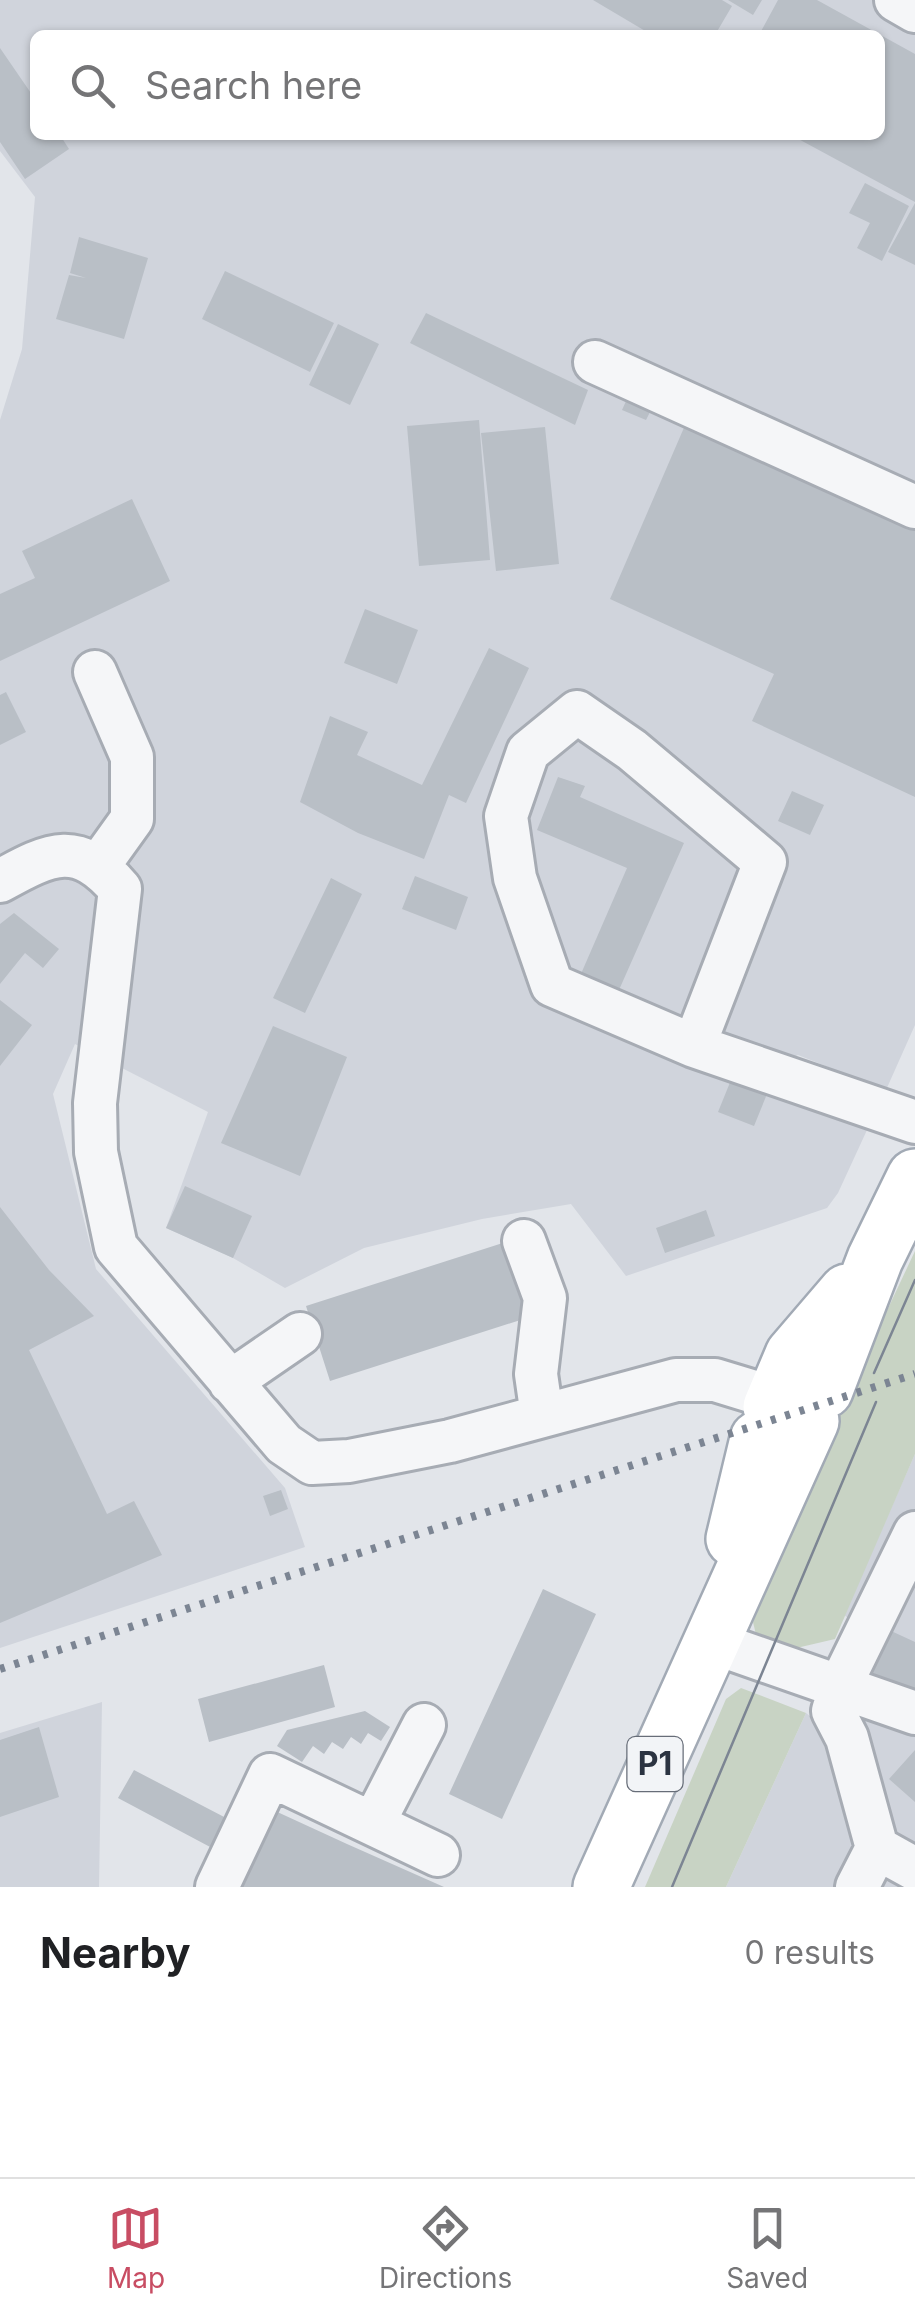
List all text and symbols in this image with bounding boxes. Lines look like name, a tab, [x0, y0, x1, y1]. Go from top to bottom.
search box	[30, 30, 885, 140]
icon: search	[65, 58, 120, 113]
text: Search here	[145, 62, 362, 108]
road number: P1	[628, 1737, 682, 1791]
text: Nearby	[40, 1927, 191, 1978]
text: 0 results	[745, 1933, 875, 1972]
tab: Map	[107, 2201, 165, 2295]
tab: Directions	[379, 2201, 512, 2295]
tab: Saved	[726, 2201, 808, 2295]

